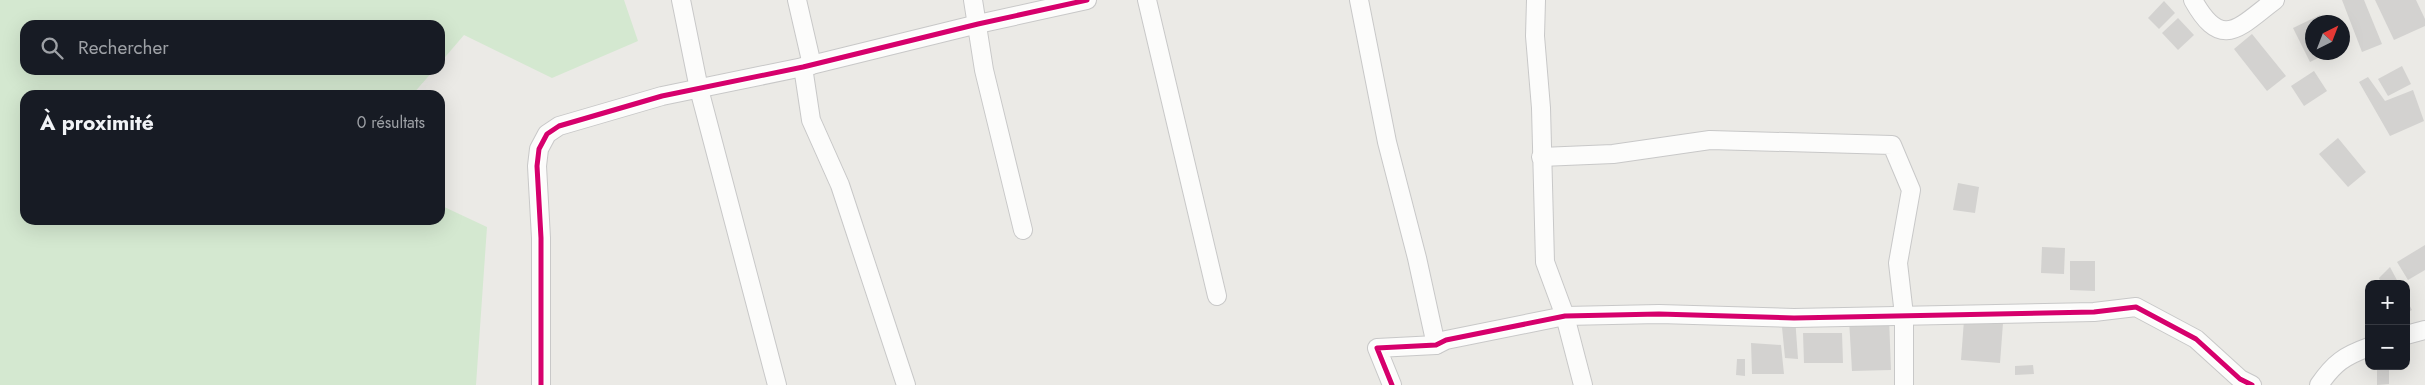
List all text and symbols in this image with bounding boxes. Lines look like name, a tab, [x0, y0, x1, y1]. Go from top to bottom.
north arrow	[2305, 15, 2350, 60]
search box	[20, 20, 445, 75]
icon: search	[38, 34, 66, 62]
text: Rechercher	[78, 34, 169, 61]
text: À proximité	[40, 108, 154, 138]
text: 0 résultats	[357, 111, 425, 134]
map controls	[2365, 280, 2410, 370]
button: +	[2365, 280, 2410, 325]
button: −	[2365, 325, 2410, 370]

